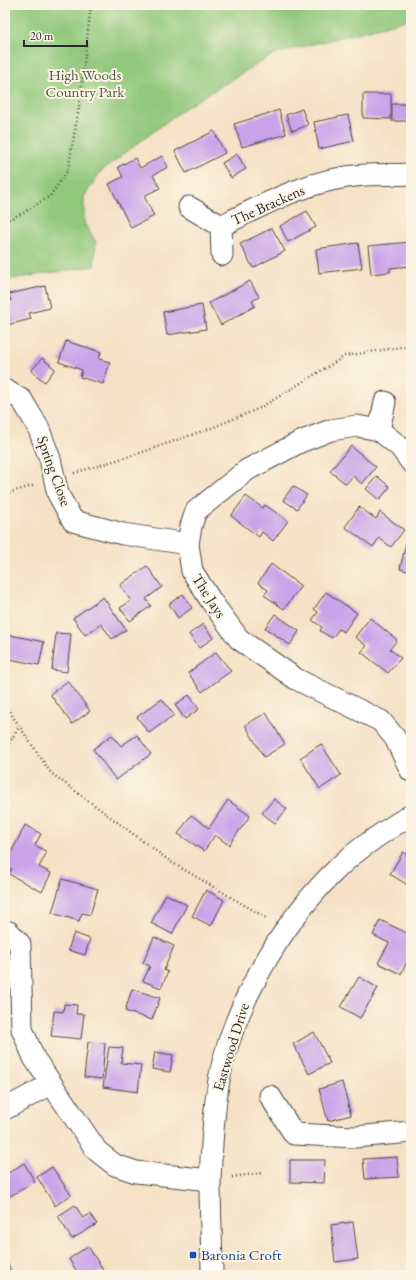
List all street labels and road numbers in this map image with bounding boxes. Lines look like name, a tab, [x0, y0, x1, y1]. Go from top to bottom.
street label: The Brackens	[228, 180, 308, 229]
street label: Spring Close	[33, 433, 76, 509]
street label: The Jays	[188, 570, 231, 622]
street label: Eastwood Drive	[208, 1000, 253, 1093]

